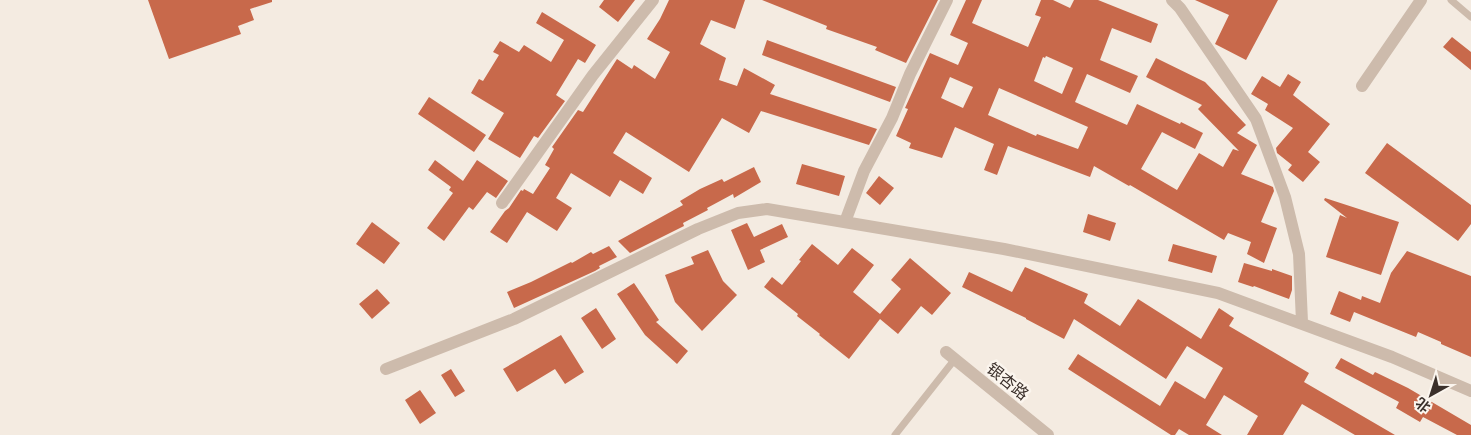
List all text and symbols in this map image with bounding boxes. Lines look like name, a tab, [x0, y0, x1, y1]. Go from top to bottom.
street label: 银杏路	[982, 358, 1033, 405]
north arrow	[1406, 370, 1456, 420]
text: 北	[1412, 394, 1434, 417]

